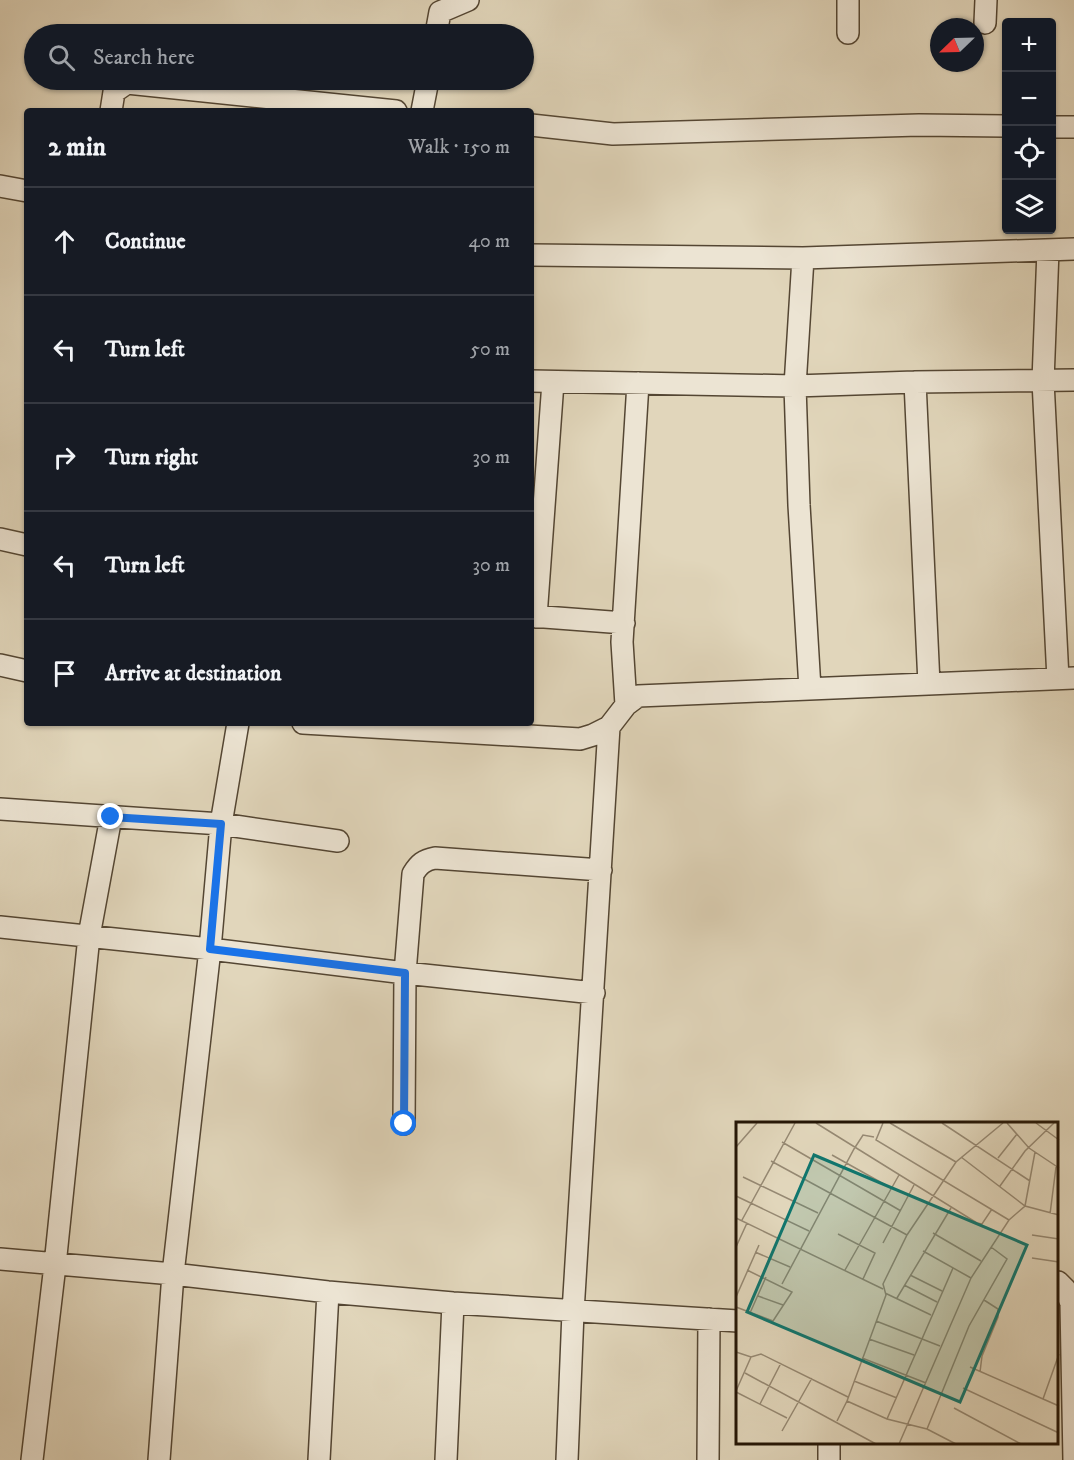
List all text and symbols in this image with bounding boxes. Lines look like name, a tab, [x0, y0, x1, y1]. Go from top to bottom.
north arrow	[930, 18, 984, 72]
map controls	[1002, 18, 1056, 234]
button: +	[1002, 18, 1056, 72]
search box	[24, 24, 534, 90]
icon: search	[45, 41, 78, 74]
text: Search here	[93, 44, 195, 71]
button: −	[1002, 72, 1056, 126]
button: locate	[1002, 126, 1056, 180]
text: 2 min	[48, 131, 106, 164]
text: Walk · 150 m	[408, 135, 510, 160]
button: layers	[1002, 180, 1056, 234]
icon: ahead	[48, 225, 81, 258]
text: Continue	[105, 228, 186, 255]
text: 40 m	[468, 229, 510, 254]
icon: left	[48, 333, 81, 366]
text: Turn left	[105, 336, 185, 363]
text: 50 m	[470, 337, 510, 362]
icon: right	[48, 441, 81, 474]
text: Turn right	[105, 444, 198, 471]
text: 30 m	[472, 445, 510, 470]
icon: left	[48, 549, 81, 582]
text: Turn left	[105, 552, 185, 579]
text: 30 m	[472, 553, 510, 578]
icon: arrive	[48, 657, 81, 690]
text: Arrive at destination	[105, 660, 282, 687]
route end	[97, 803, 123, 829]
route start	[390, 1110, 416, 1136]
inset map	[736, 1122, 1059, 1445]

